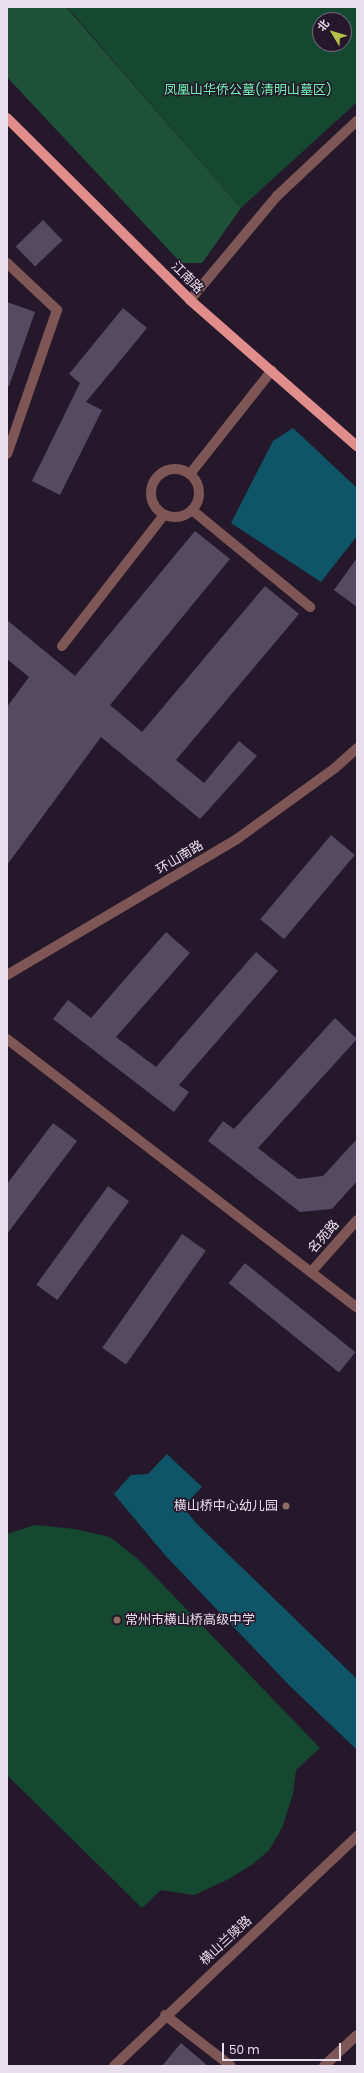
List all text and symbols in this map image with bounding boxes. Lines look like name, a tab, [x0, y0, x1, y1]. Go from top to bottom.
north arrow	[312, 12, 352, 52]
text: 北	[314, 16, 333, 34]
park label: 凤凰山华侨公墓(清明山墓区)	[164, 82, 332, 98]
street label: 江南路	[168, 259, 206, 297]
street label: 环山南路	[154, 838, 206, 878]
street label: 名苑路	[305, 1217, 343, 1257]
place label: 横山桥中心幼儿园	[174, 1498, 278, 1514]
marker: 横山桥中心幼儿园	[281, 1501, 291, 1511]
place label: 常州市横山桥高级中学	[125, 1612, 255, 1628]
marker: 常州市横山桥高级中学	[112, 1615, 122, 1625]
street label: 横山兰陵路	[197, 1913, 255, 1969]
scale bar	[224, 2035, 343, 2061]
text: 50 m	[229, 2041, 260, 2058]

